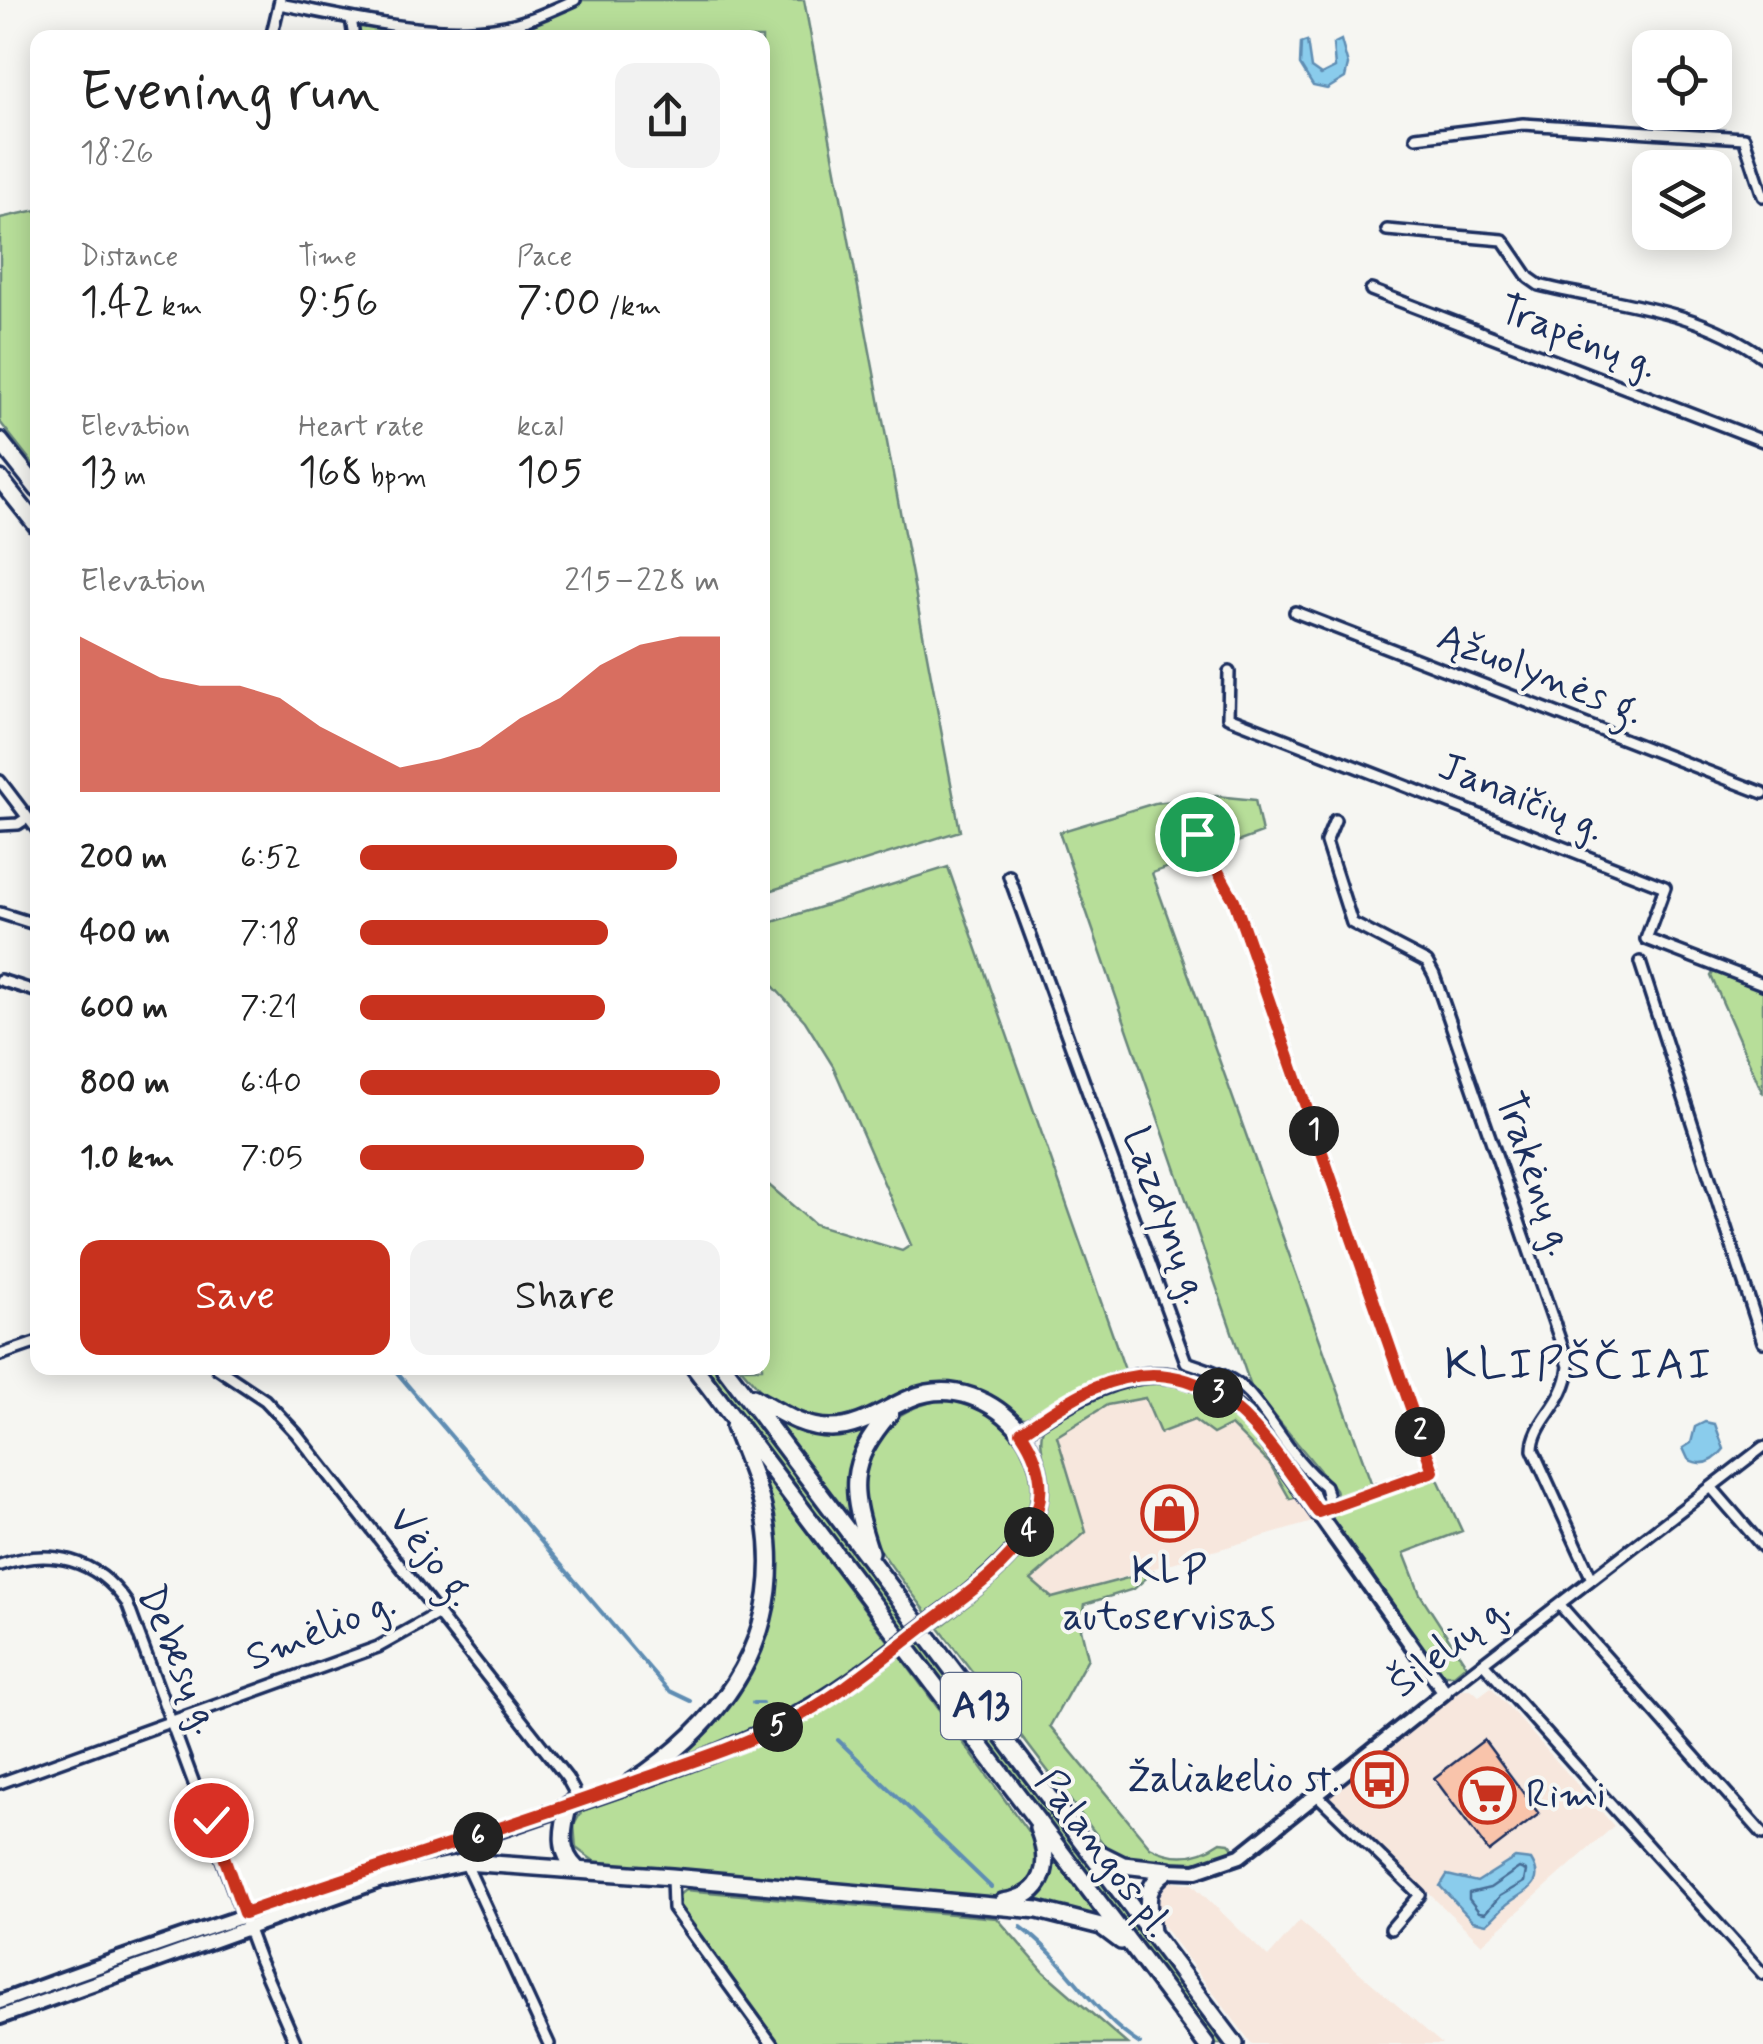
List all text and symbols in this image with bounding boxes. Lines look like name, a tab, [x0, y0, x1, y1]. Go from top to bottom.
map controls	[1632, 30, 1732, 250]
button: locate	[1632, 30, 1732, 130]
text: Evening run	[80, 58, 380, 130]
button: share	[615, 63, 720, 168]
text: 18:26	[80, 132, 154, 174]
button: layers	[1632, 150, 1732, 250]
text: Distance	[80, 239, 178, 276]
text: Time	[298, 239, 357, 276]
text: Pace	[517, 239, 572, 276]
text: 1.42	[80, 276, 154, 331]
text: 9:56	[298, 276, 379, 331]
text: 7:00	[517, 276, 601, 331]
street label: Trapėnų g.	[1491, 284, 1665, 392]
text: km	[154, 289, 203, 326]
text: /km	[601, 289, 662, 326]
text: Elevation	[80, 409, 190, 446]
text: Heart rate	[298, 409, 424, 446]
text: kcal	[517, 409, 564, 446]
text: 13	[80, 446, 117, 501]
text: 168	[298, 446, 363, 501]
text: 105	[517, 446, 583, 501]
text: m	[117, 459, 146, 496]
text: bpm	[363, 459, 427, 496]
text: Elevation	[80, 560, 206, 602]
text: 215–228 m	[564, 560, 720, 602]
street label: Ąžuolynės g.	[1428, 612, 1651, 742]
street label: Janaičių g.	[1430, 741, 1612, 855]
pin	[1155, 792, 1240, 877]
icon: arrive	[1170, 807, 1225, 862]
text: 200 m	[80, 837, 167, 879]
text: 6:52	[240, 837, 301, 879]
text: 400 m	[80, 912, 170, 954]
text: 7:18	[240, 912, 300, 954]
text: 600 m	[80, 987, 168, 1029]
text: 7:21	[240, 987, 297, 1029]
text: 800 m	[80, 1062, 170, 1104]
text: 6:40	[240, 1062, 302, 1104]
street label: Trakėnų g.	[1482, 1085, 1586, 1263]
pin: 1	[1289, 1106, 1339, 1156]
text: 1	[1308, 1112, 1320, 1149]
street label: Lazdynų g.	[1109, 1120, 1221, 1312]
text: 1.0 km	[80, 1137, 174, 1179]
text: 7:05	[240, 1137, 303, 1179]
button: Save	[80, 1240, 390, 1355]
button: Share	[410, 1240, 720, 1355]
district label: KLIPŠČIAI	[1444, 1336, 1714, 1395]
pin: 3	[1193, 1368, 1243, 1418]
text: 3	[1212, 1374, 1224, 1411]
pin: 2	[1395, 1407, 1445, 1457]
text: 2	[1413, 1413, 1427, 1450]
shop icon: KLP autoservisas	[1139, 1483, 1199, 1543]
street label: Vėjo g.	[372, 1496, 486, 1620]
pin: 4	[1004, 1507, 1054, 1557]
text: 4	[1021, 1513, 1037, 1550]
place label: KLP autoservisas	[1063, 1546, 1276, 1644]
street label: Debesų g.	[123, 1578, 233, 1742]
street label: Smėlio g.	[239, 1578, 403, 1684]
street label: Šilelių g.	[1379, 1584, 1521, 1710]
road number: A13	[941, 1673, 1021, 1739]
pin: 5	[753, 1702, 803, 1752]
text: 5	[770, 1708, 786, 1745]
bus stop icon: Žaliakelio st.	[1349, 1750, 1409, 1810]
place label: Žaliakelio st.	[1127, 1754, 1340, 1806]
street label: Palangos pl.	[1022, 1759, 1184, 1949]
supermarket icon: Rimi	[1457, 1766, 1517, 1826]
place label: Rimi	[1526, 1770, 1606, 1822]
pin	[169, 1778, 254, 1863]
icon: check	[184, 1793, 239, 1848]
pin: 6	[453, 1812, 503, 1862]
text: 6	[471, 1818, 485, 1855]

